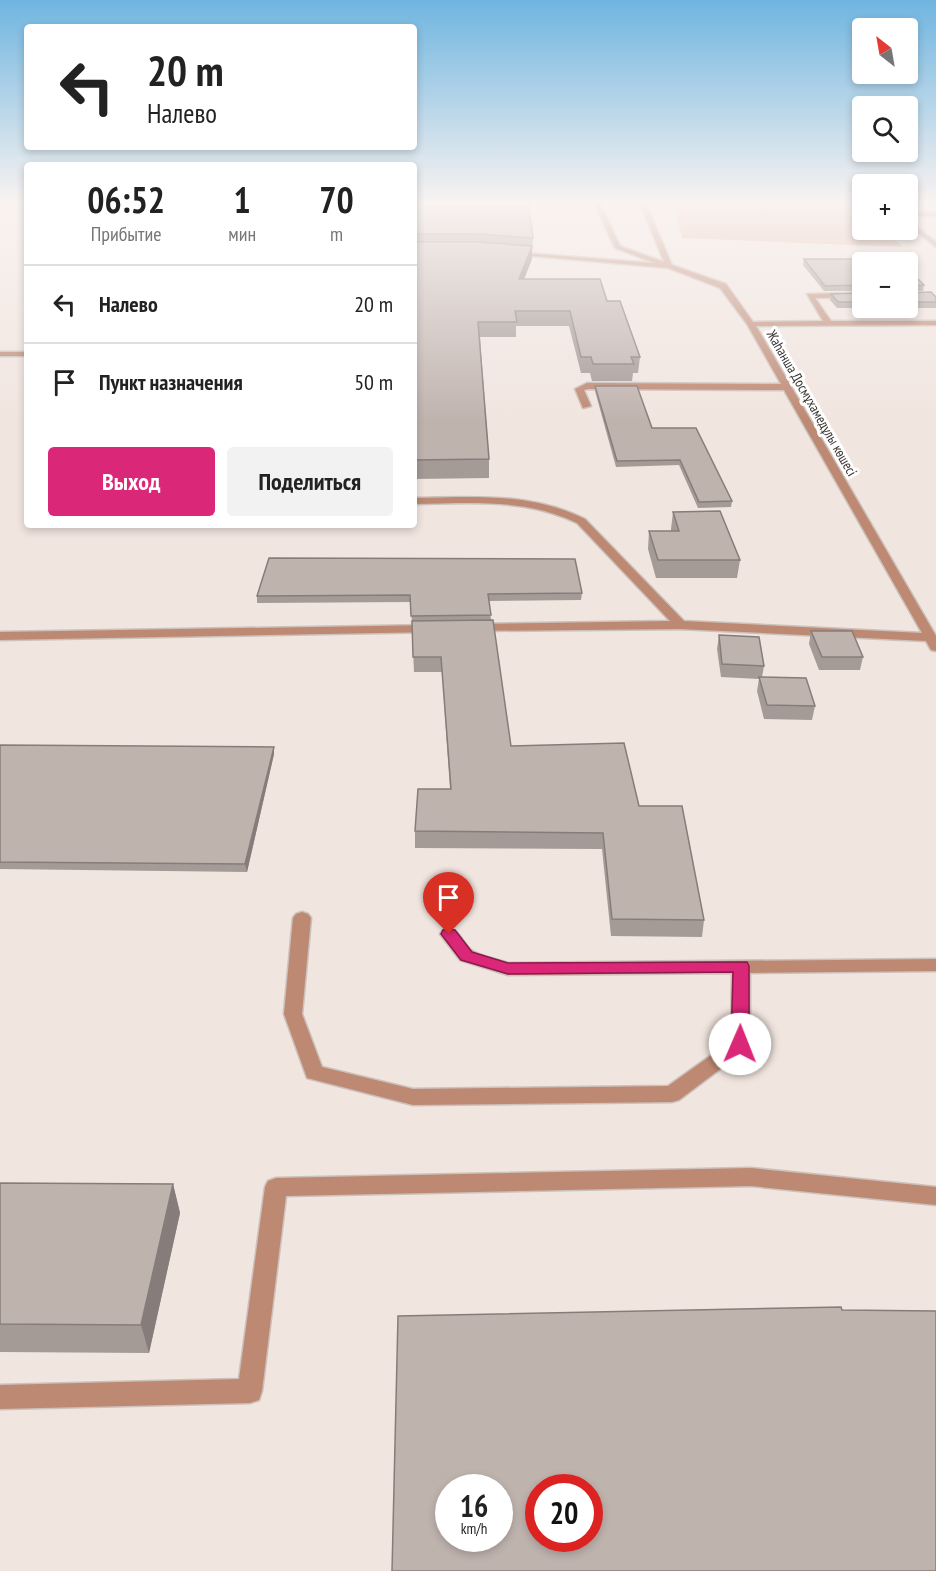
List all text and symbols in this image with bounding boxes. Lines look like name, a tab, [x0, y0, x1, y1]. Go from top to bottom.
north arrow	[852, 18, 918, 84]
map controls	[852, 18, 918, 318]
text: 20 m	[147, 43, 224, 98]
icon: left	[48, 48, 126, 126]
text: Налево	[147, 96, 217, 130]
button: search	[852, 96, 918, 162]
button: +	[852, 174, 918, 240]
text: 06:52	[87, 176, 165, 223]
text: 1	[234, 176, 251, 223]
text: 70	[319, 176, 354, 223]
text: Прибытие	[91, 221, 162, 247]
text: мин	[228, 221, 256, 247]
text: m	[330, 221, 343, 247]
button: −	[852, 252, 918, 318]
icon: left	[48, 288, 81, 321]
text: Налево	[99, 290, 158, 318]
text: 20 m	[354, 290, 393, 318]
street label: Жаһанша Досмұхамедұлы көшесі	[762, 326, 861, 479]
icon: arrive	[48, 366, 81, 399]
text: Пункт назначения	[99, 368, 243, 396]
text: 50 m	[354, 368, 393, 396]
button: Выход	[48, 447, 215, 516]
button: Поделиться	[227, 447, 393, 516]
pin	[423, 872, 474, 934]
icon: arrive	[432, 881, 465, 914]
position arrow	[708, 1012, 772, 1076]
speed limit sign: 20	[525, 1474, 603, 1552]
text: 16	[460, 1486, 488, 1525]
text: km/h	[461, 1519, 487, 1538]

